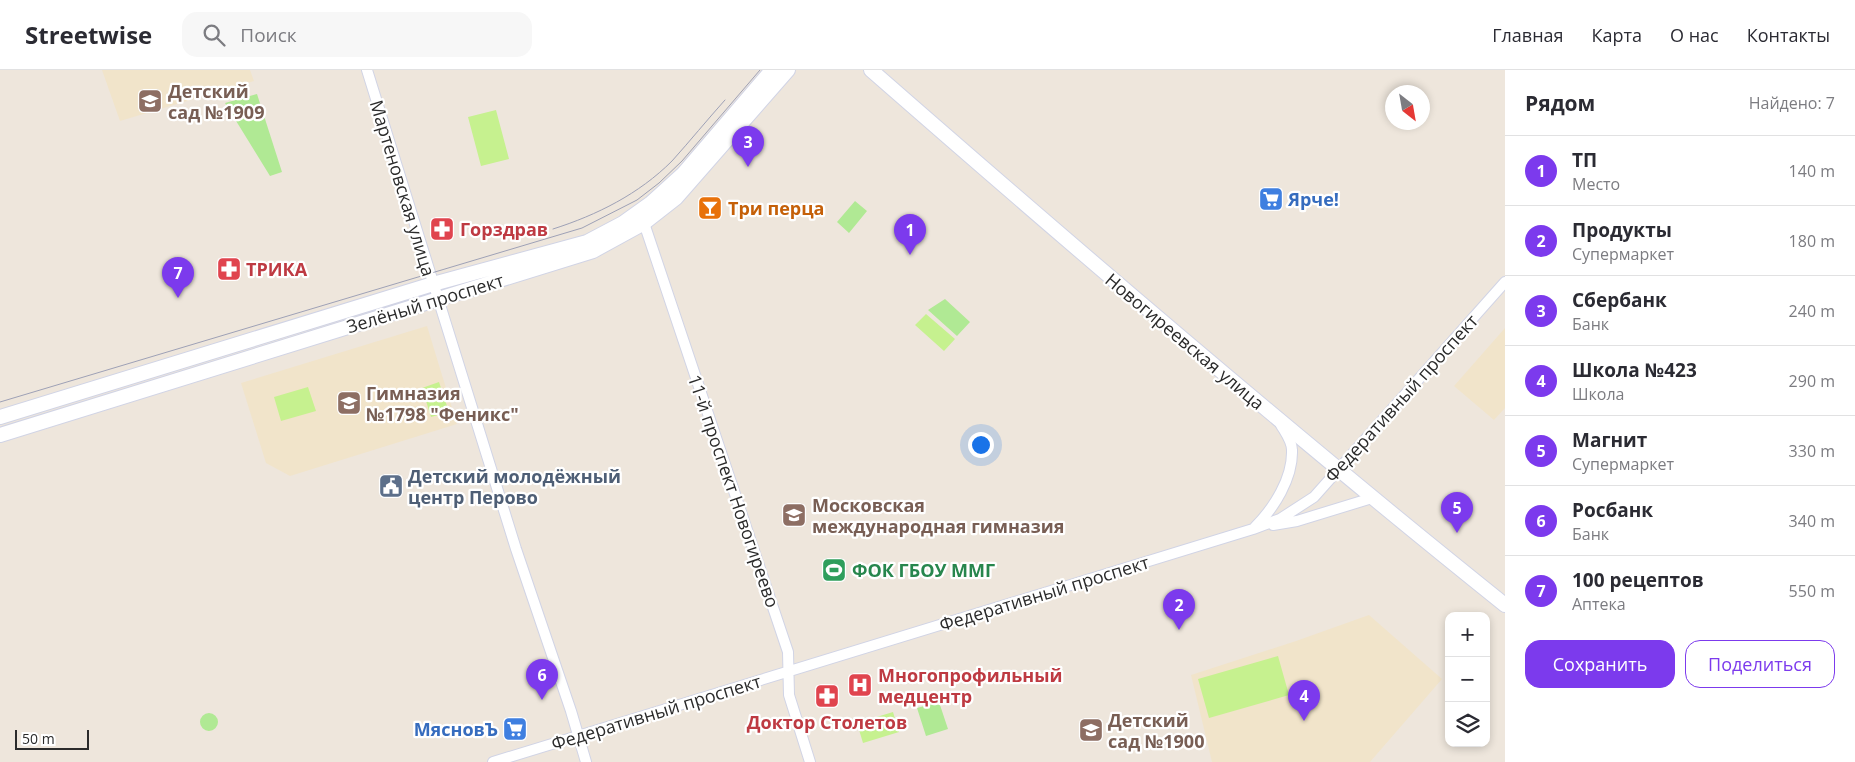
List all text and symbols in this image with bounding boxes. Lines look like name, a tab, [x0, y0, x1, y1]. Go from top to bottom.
search box	[182, 12, 532, 57]
text: Streetwise	[25, 18, 152, 51]
icon: search	[200, 21, 228, 49]
text: Поиск	[240, 22, 297, 48]
text: Главная	[1492, 23, 1564, 47]
text: Карта	[1592, 23, 1642, 47]
text: О нас	[1670, 23, 1719, 47]
text: Контакты	[1747, 23, 1830, 47]
place label: Детский сад №1909	[168, 79, 264, 124]
north arrow	[1385, 85, 1430, 130]
school or university icon: Детский сад №1909	[137, 88, 163, 114]
text: Рядом	[1525, 89, 1595, 117]
text: Найдено: 7	[1749, 92, 1835, 114]
street label: Мартеновская улица	[365, 97, 441, 279]
pin: 3	[732, 126, 764, 167]
text: ТП	[1572, 147, 1597, 173]
text: 1	[1536, 160, 1546, 182]
text: 140 m	[1789, 160, 1835, 182]
text: Место	[1572, 173, 1620, 195]
supermarket icon: Ярче!	[1258, 186, 1284, 212]
place label: Ярче!	[1287, 187, 1339, 211]
bar icon: Три перца	[697, 195, 723, 221]
place label: Три перца	[728, 196, 824, 220]
pin: 1	[894, 214, 926, 255]
pharmacy icon: Горздрав	[429, 216, 455, 242]
place label: Горздрав	[460, 217, 548, 241]
text: Продукты	[1572, 217, 1672, 243]
text: 2	[1536, 230, 1546, 252]
text: 180 m	[1789, 230, 1835, 252]
text: Супермаркет	[1572, 243, 1674, 265]
pharmacy icon: ТРИКА	[216, 256, 242, 282]
pin: 7	[162, 257, 194, 298]
place label: ТРИКА	[246, 257, 308, 281]
street label: Новогиреевская улица	[1100, 267, 1270, 415]
street label: Зелёный проспект	[344, 268, 507, 338]
text: Сбербанк	[1572, 287, 1667, 313]
text: 3	[1536, 300, 1546, 322]
text: 240 m	[1789, 300, 1835, 322]
street label: Федеративный проспект	[1319, 309, 1483, 487]
text: Банк	[1572, 313, 1609, 335]
text: Школа №423	[1572, 357, 1697, 383]
text: 4	[1536, 370, 1546, 392]
text: 290 m	[1789, 370, 1835, 392]
street label: 11-й проспект Новогиреево	[683, 371, 785, 611]
place label: Гимназия №1798 "Феникс"	[366, 381, 519, 426]
text: Школа	[1572, 383, 1624, 405]
school or university icon: Гимназия №1798 "Феникс"	[336, 390, 362, 416]
text: Магнит	[1572, 427, 1647, 453]
your location	[968, 432, 994, 458]
text: 5	[1536, 440, 1546, 462]
text: 330 m	[1789, 440, 1835, 462]
text: Супермаркет	[1572, 453, 1674, 475]
place label: Детский молодёжный центр Перово	[408, 464, 621, 509]
public building icon: Детский молодёжный центр Перово	[378, 473, 404, 499]
pin: 5	[1441, 492, 1473, 533]
place label: Московская международная гимназия	[812, 493, 1064, 538]
text: Росбанк	[1572, 497, 1653, 523]
school or university icon: Московская международная гимназия	[781, 502, 807, 528]
text: 6	[1536, 510, 1546, 532]
text: 340 m	[1789, 510, 1835, 532]
text: Банк	[1572, 523, 1609, 545]
street label: Федеративный проспект	[936, 549, 1152, 636]
sports icon: ФОК ГБОУ ММГ	[821, 557, 847, 583]
place label: ФОК ГБОУ ММГ	[852, 558, 995, 582]
text: 100 рецептов	[1572, 567, 1704, 593]
text: 7	[1536, 580, 1546, 602]
text: 550 m	[1789, 580, 1835, 602]
pin: 2	[1163, 589, 1195, 630]
text: Аптека	[1572, 593, 1626, 615]
map controls	[1445, 612, 1490, 747]
button: +	[1445, 612, 1490, 657]
button: Сохранить	[1525, 640, 1675, 688]
button: Поделиться	[1685, 640, 1835, 688]
button: −	[1445, 657, 1490, 702]
pin: 6	[526, 659, 558, 700]
place label: Многопрофильный медцентр	[878, 663, 1063, 708]
street label: Федеративный проспект	[548, 668, 764, 755]
hospital icon: Многопрофильный медцентр	[847, 672, 873, 698]
pin: 4	[1288, 680, 1320, 721]
pharmacy icon: Доктор Столетов	[814, 683, 840, 709]
button: layers	[1445, 702, 1490, 747]
place label: Детский сад №1900	[1108, 708, 1204, 753]
place label: Доктор Столетов	[747, 710, 907, 734]
supermarket icon: МясновЪ	[502, 716, 528, 742]
place label: МясновЪ	[414, 717, 498, 741]
school or university icon: Детский сад №1900	[1078, 717, 1104, 743]
scale bar	[15, 727, 89, 750]
text: 50 m	[22, 729, 55, 748]

